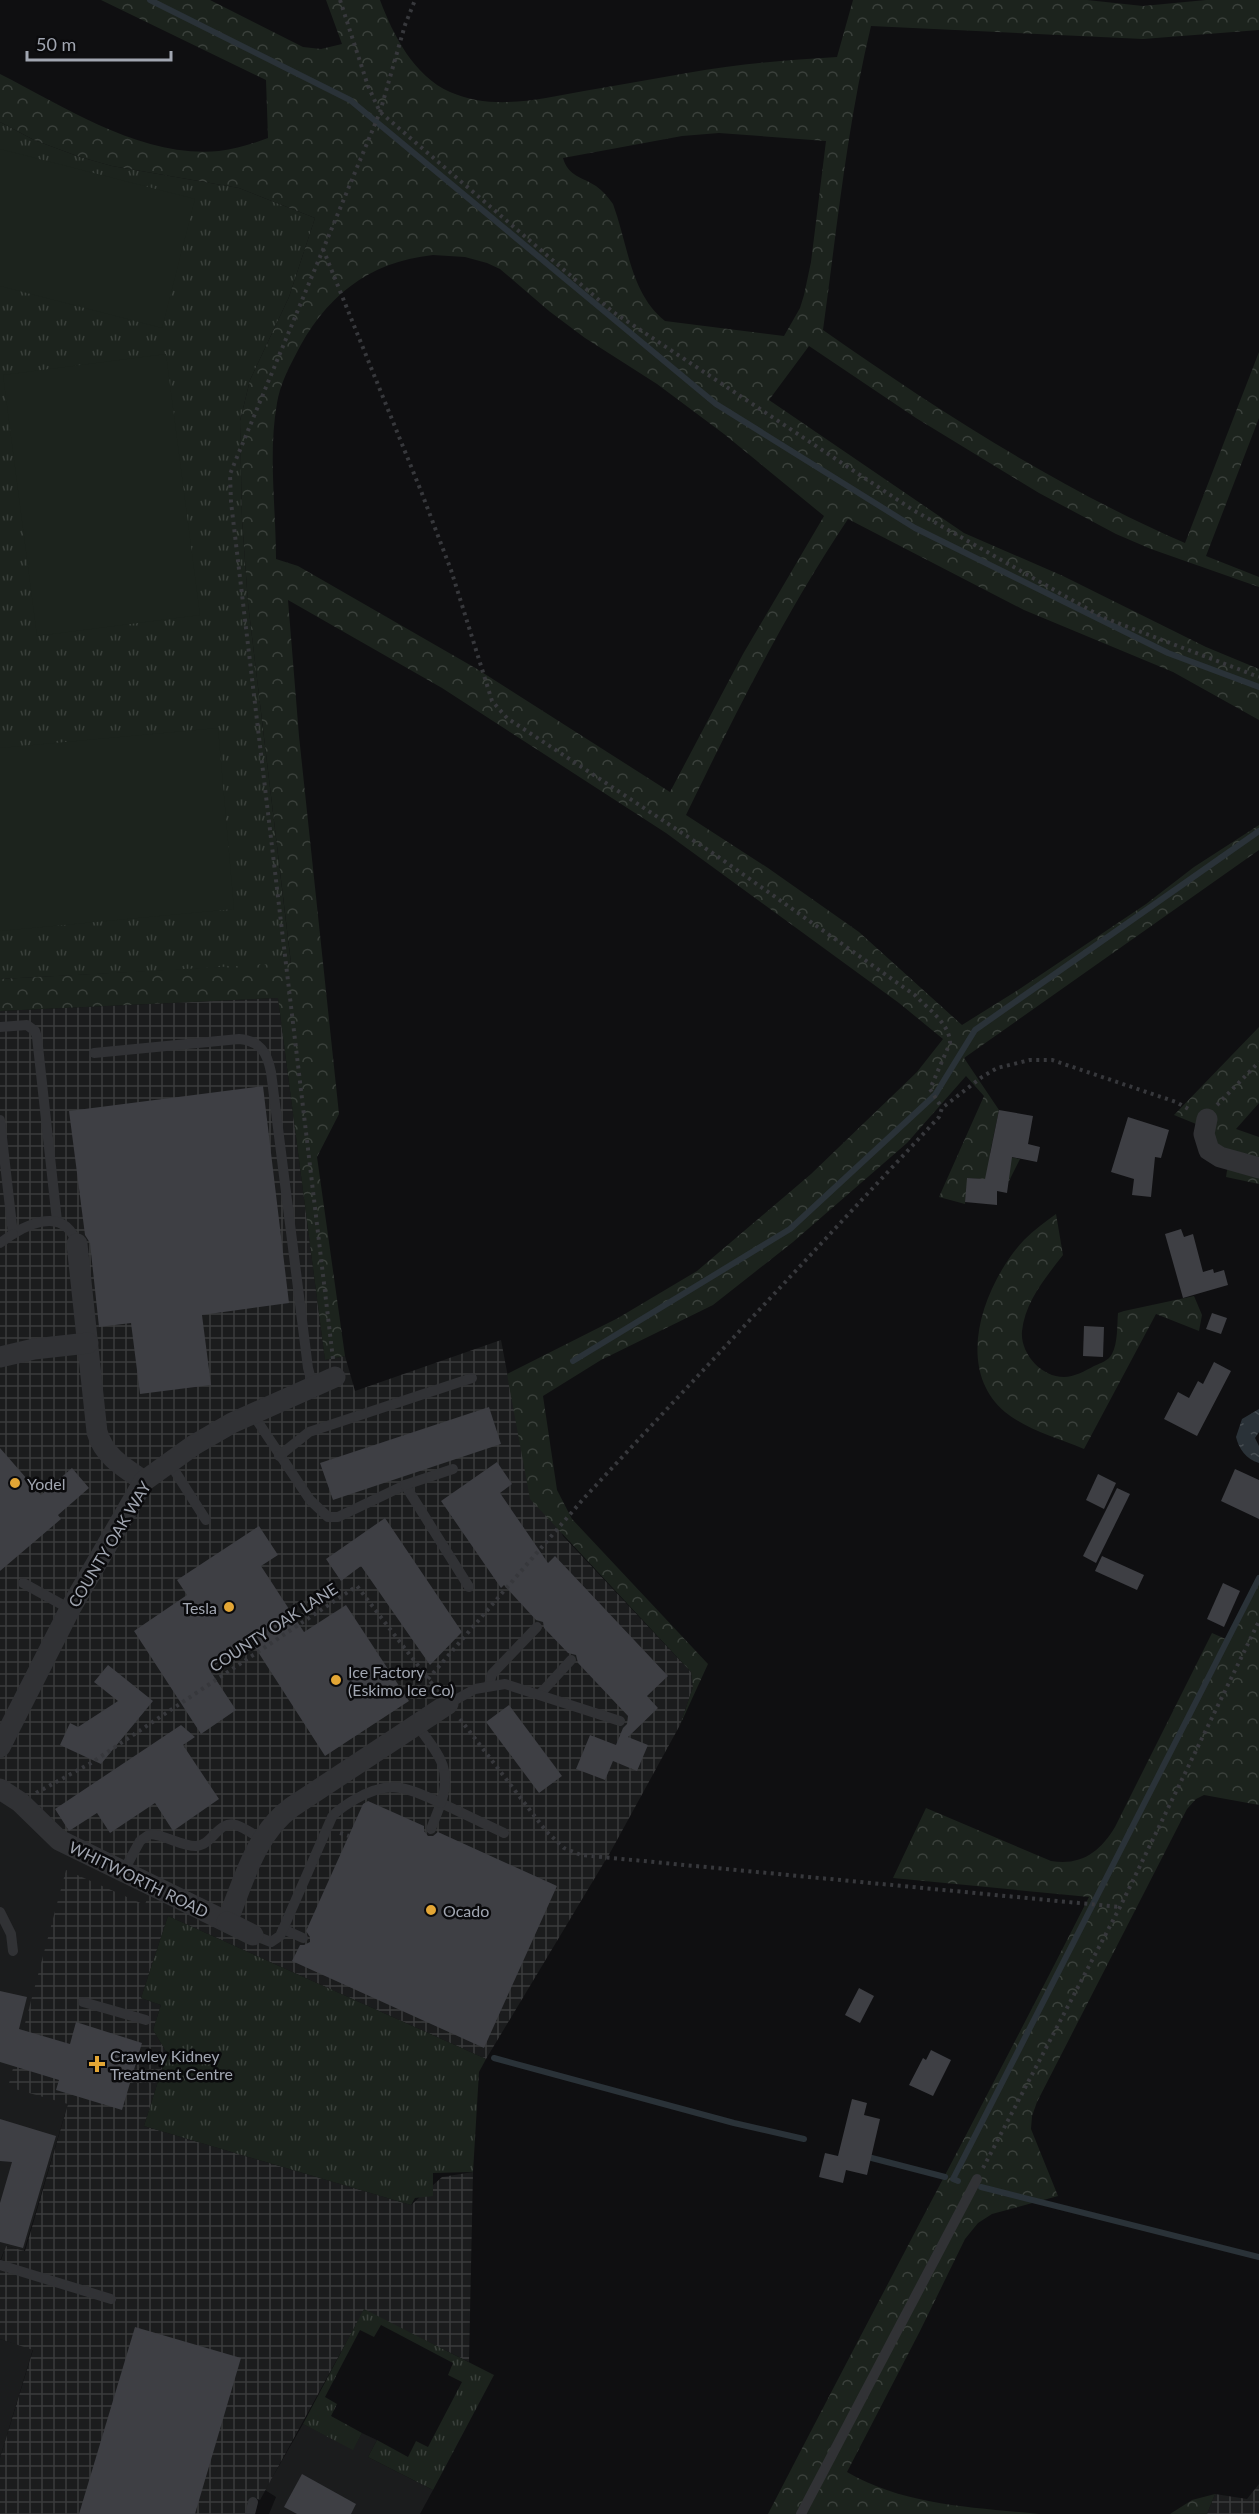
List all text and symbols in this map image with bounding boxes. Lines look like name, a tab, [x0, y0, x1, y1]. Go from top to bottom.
scale bar	[27, 24, 171, 62]
text: 50 m	[36, 33, 76, 55]
place label: Yodel	[27, 1474, 66, 1493]
marker: Yodel	[8, 1476, 22, 1490]
street label: COUNTY OAK WAY	[64, 1478, 154, 1610]
street label: COUNTY OAK LANE	[205, 1579, 341, 1675]
place label: Tesla	[182, 1598, 217, 1617]
marker: Tesla	[222, 1600, 236, 1614]
place label: Ice Factory (Eskimo Ice Co)	[348, 1662, 454, 1699]
marker: Ice Factory (Eskimo Ice Co)	[329, 1673, 343, 1687]
street label: WHITWORTH ROAD	[66, 1837, 212, 1921]
place label: Ocado	[443, 1901, 489, 1920]
marker: Ocado	[424, 1903, 438, 1917]
place label: Crawley Kidney Treatment Centre	[110, 2046, 233, 2083]
marker: Crawley Kidney Treatment Centre	[88, 2055, 106, 2073]

